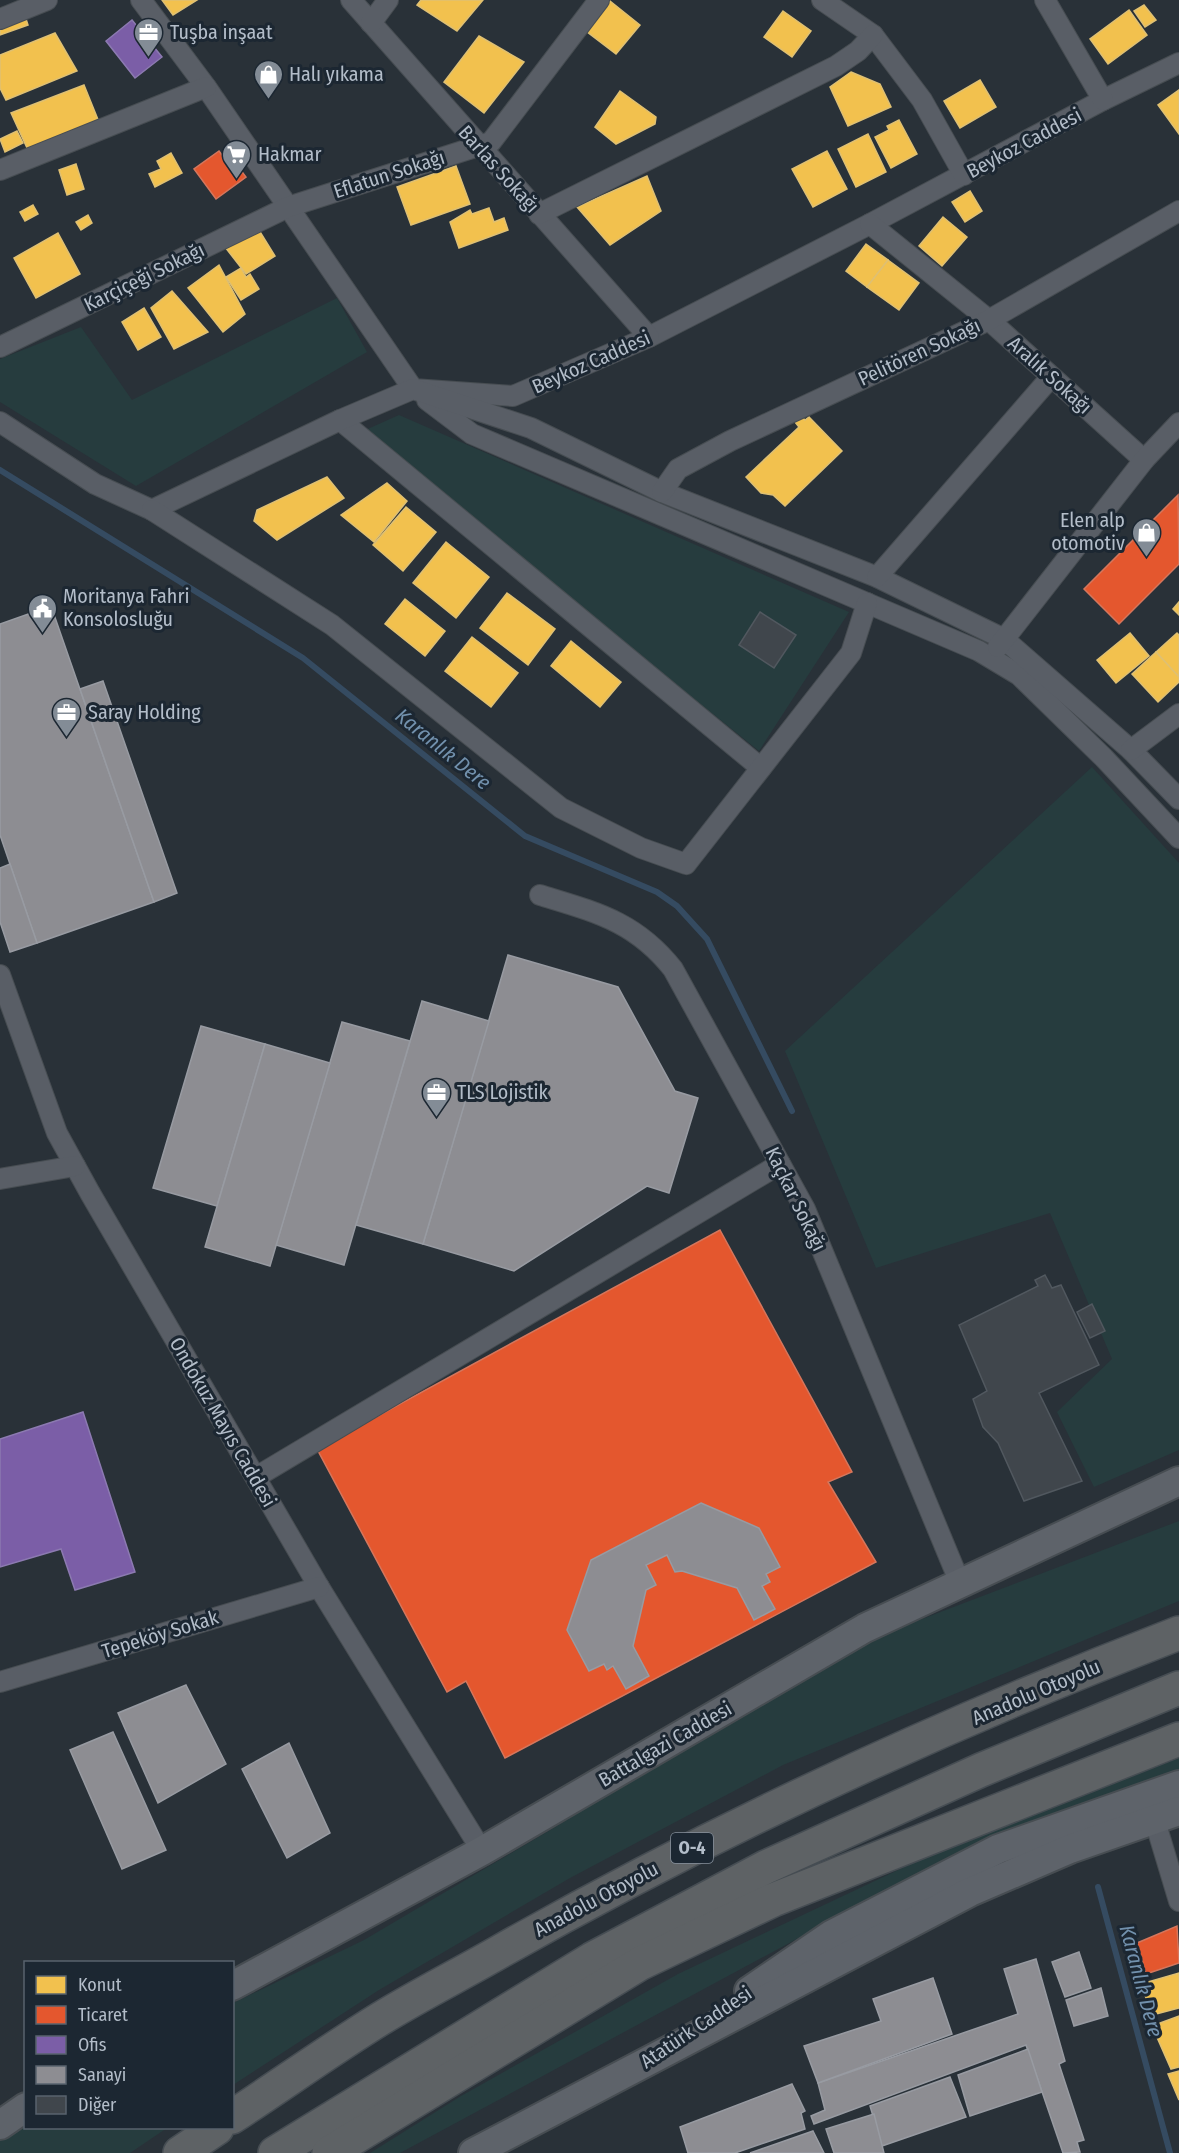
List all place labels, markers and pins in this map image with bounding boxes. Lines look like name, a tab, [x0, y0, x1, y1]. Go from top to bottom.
office icon: Tuşba inşaat	[133, 16, 165, 58]
place label: Tuşba inşaat	[170, 20, 273, 45]
shop icon: Halı yıkama	[252, 58, 284, 100]
place label: Halı yıkama	[289, 62, 384, 86]
supermarket icon: Hakmar	[221, 138, 253, 180]
place label: Hakmar	[258, 142, 321, 166]
place label: Elen alp otomotiv	[1051, 508, 1125, 555]
shop icon: Elen alp otomotiv	[1130, 516, 1162, 558]
place label: Moritanya Fahri Konsolosluğu	[63, 584, 189, 631]
public building icon: Moritanya Fahri Konsolosluğu	[26, 592, 58, 634]
office icon: Saray Holding	[51, 696, 83, 738]
place label: Saray Holding	[88, 700, 201, 724]
office icon: TLS Lojistik	[420, 1076, 452, 1118]
place label: TLS Lojistik	[457, 1080, 549, 1104]

